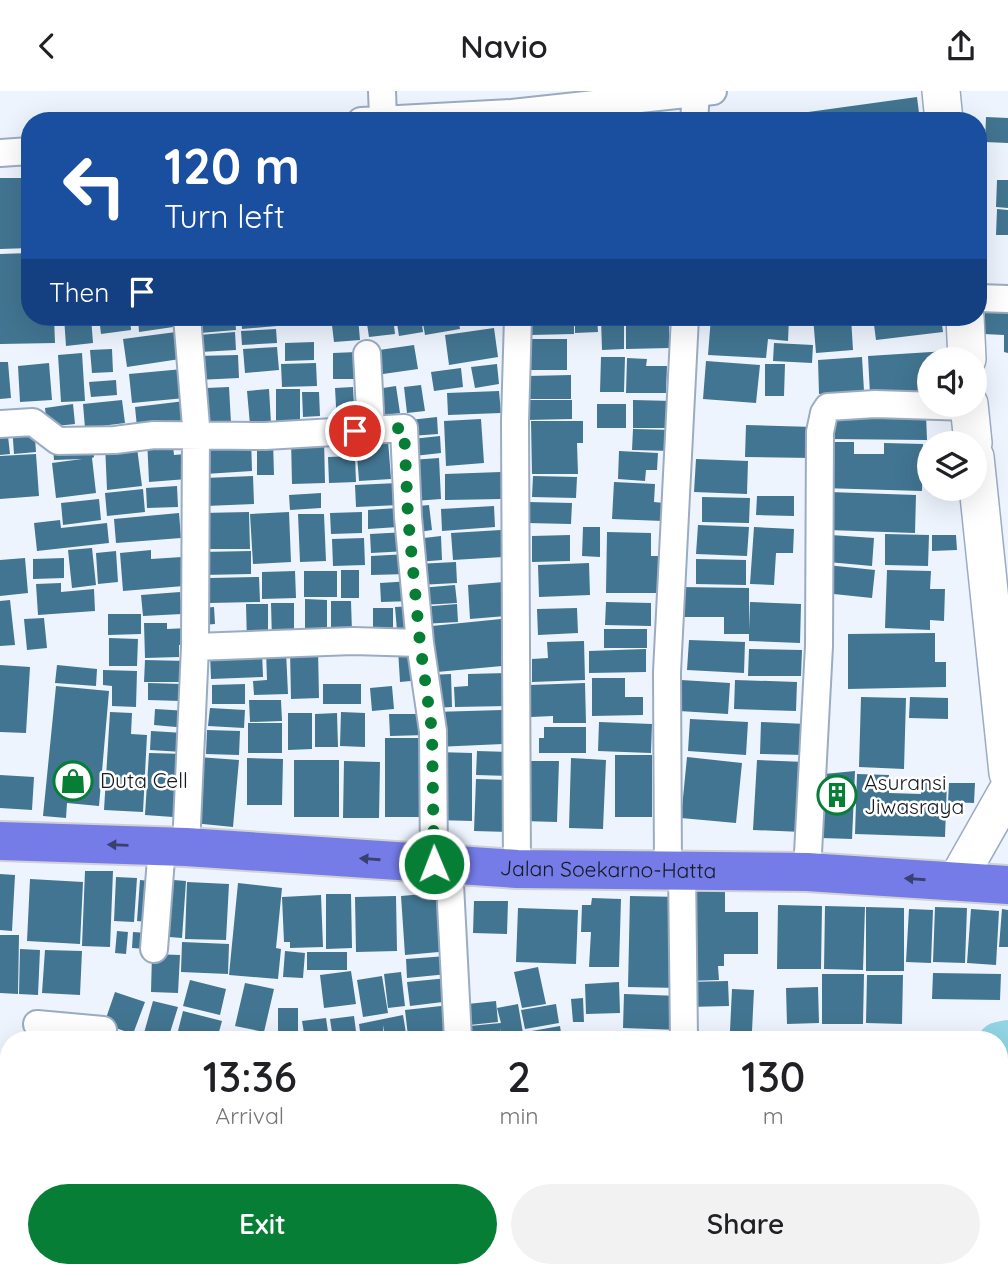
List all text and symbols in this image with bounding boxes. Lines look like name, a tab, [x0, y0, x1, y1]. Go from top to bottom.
text: Navio	[460, 26, 548, 66]
icon: back	[28, 27, 66, 65]
icon: share	[942, 27, 980, 65]
text: 120 m	[164, 135, 300, 196]
icon: left	[49, 140, 140, 231]
text: Turn left	[164, 196, 285, 236]
icon: arrive	[123, 273, 161, 311]
text: Then	[49, 276, 109, 309]
map controls	[917, 347, 987, 501]
button: sound	[917, 347, 987, 417]
pin	[325, 401, 385, 461]
icon: arrive	[336, 412, 374, 450]
button: layers	[917, 431, 987, 501]
shop icon: Duta Cell	[52, 760, 94, 802]
place label: Duta Cell	[100, 767, 188, 793]
place label: Asuransi Jiwasraya	[864, 769, 964, 819]
building icon: Asuransi Jiwasraya	[816, 774, 858, 816]
position arrow	[397, 827, 471, 901]
one-way arrow	[107, 839, 129, 850]
one-way arrow	[359, 854, 381, 865]
street label: Jalan Soekarno-Hatta	[499, 854, 717, 883]
one-way arrow	[904, 873, 926, 884]
text: 13:36	[203, 1050, 297, 1103]
text: 2	[507, 1050, 531, 1103]
text: 130	[741, 1050, 805, 1103]
text: Arrival	[215, 1101, 284, 1130]
text: min	[499, 1101, 539, 1130]
text: m	[763, 1101, 784, 1130]
button: Exit	[28, 1184, 497, 1264]
button: Share	[511, 1184, 980, 1264]

